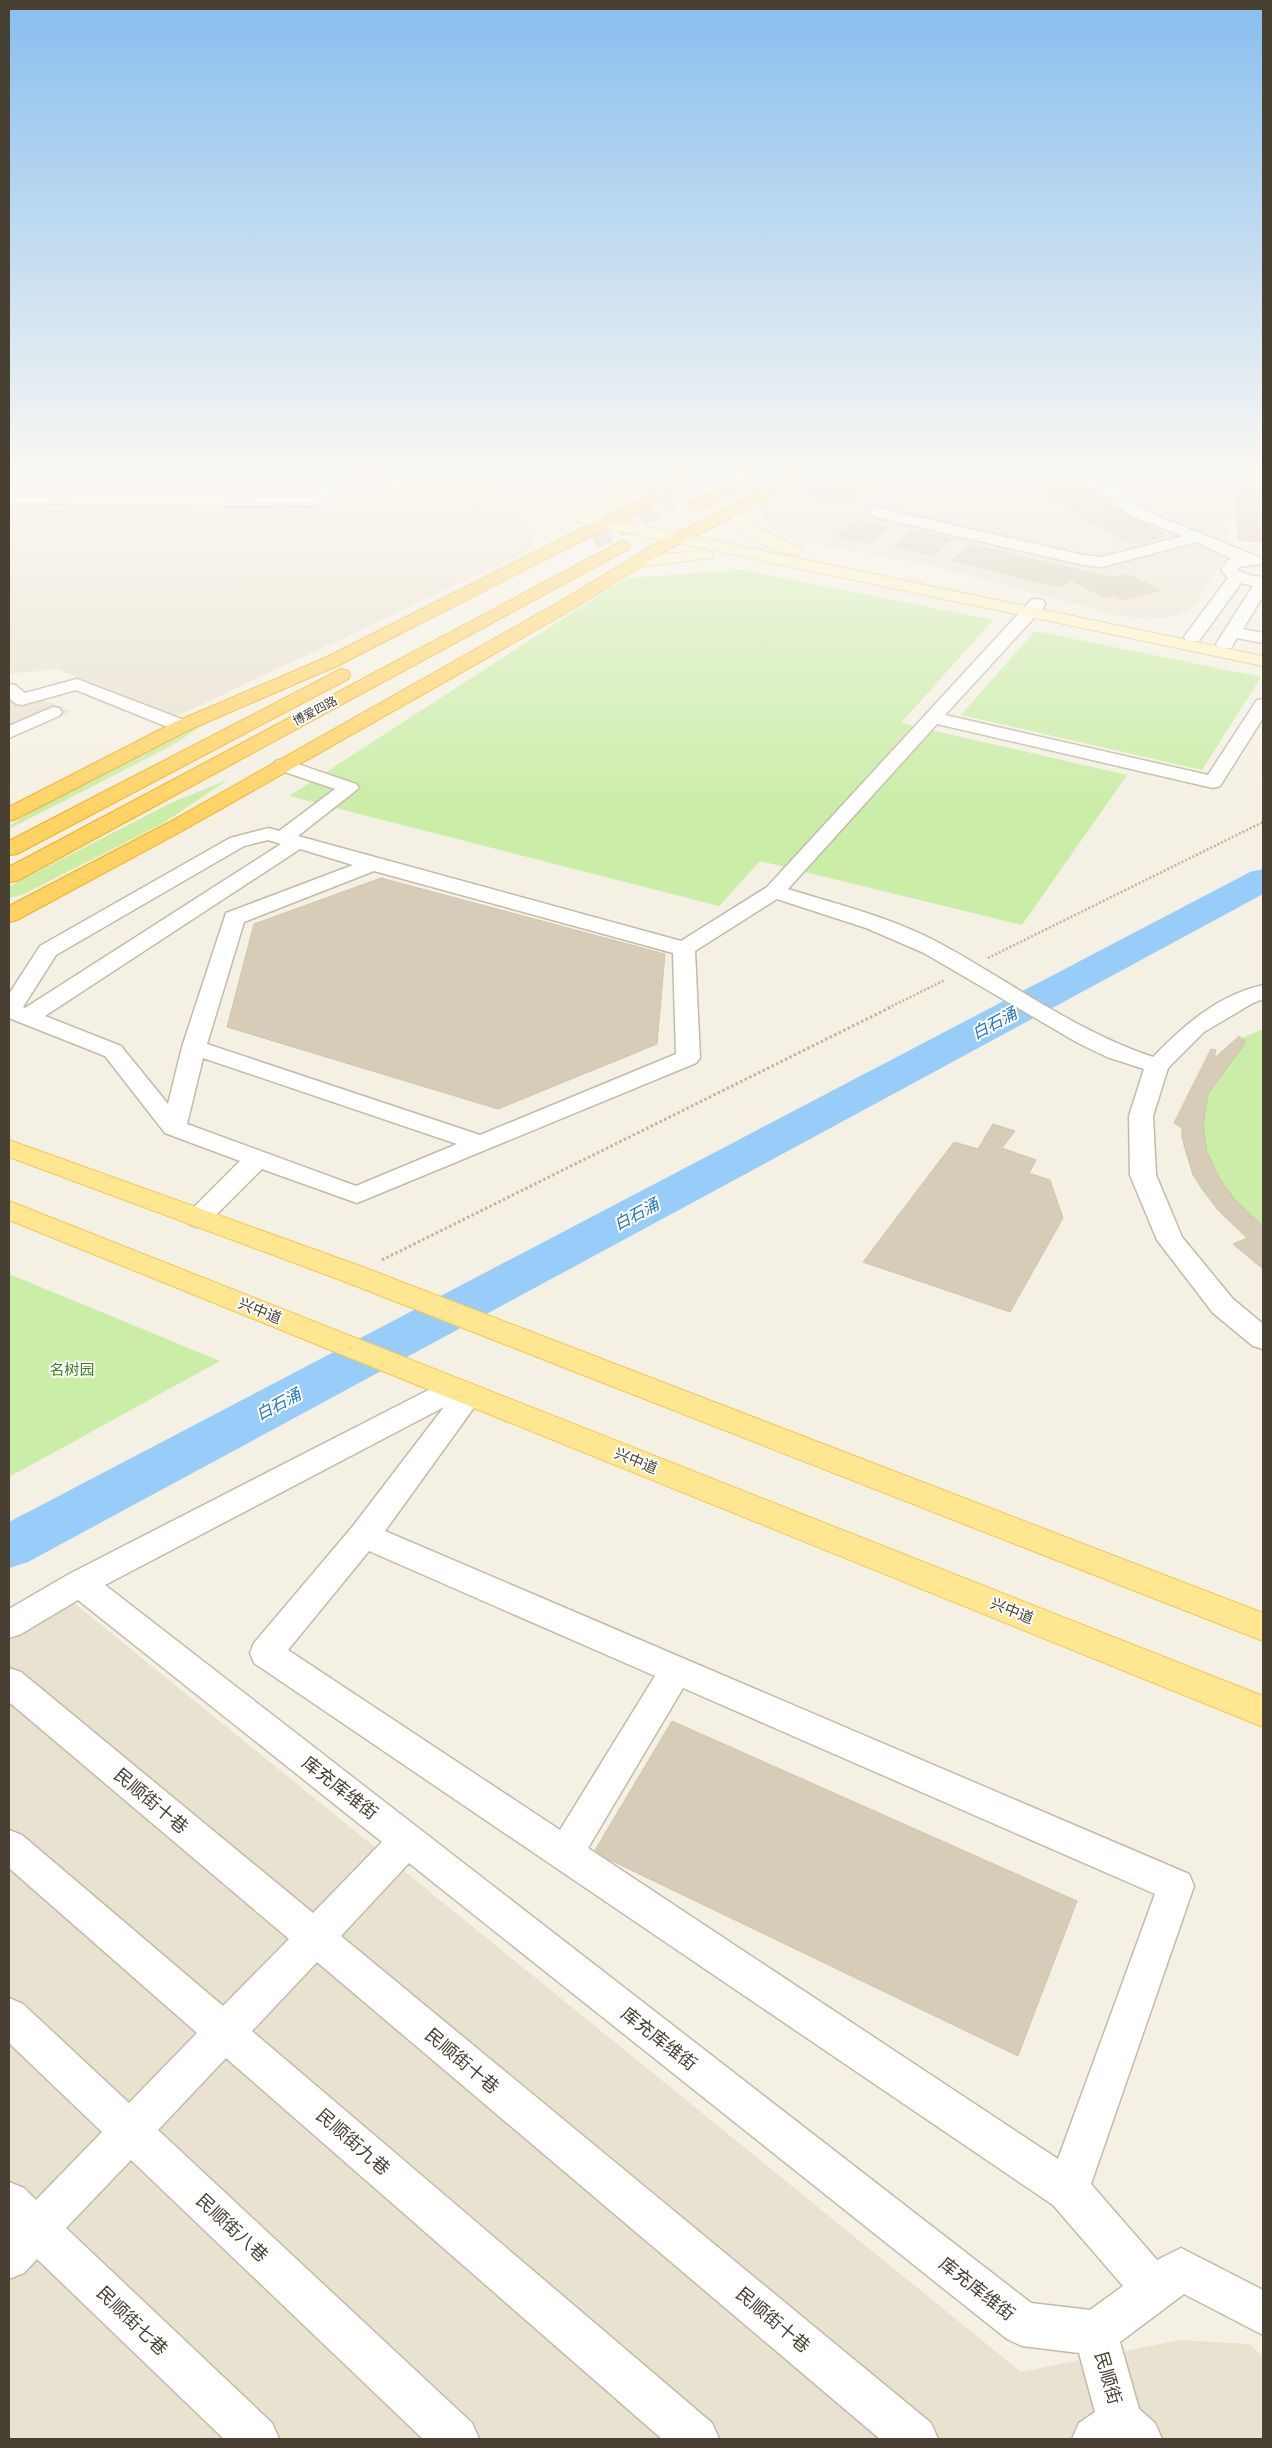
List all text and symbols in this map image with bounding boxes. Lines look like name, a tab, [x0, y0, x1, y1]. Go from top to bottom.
street label: 博爱四路	[291, 694, 339, 728]
water label: 白石涌	[969, 1004, 1021, 1042]
water label: 白石涌	[611, 1195, 663, 1233]
street label: 兴中道	[236, 1294, 284, 1327]
park label: 名树园	[49, 1361, 95, 1378]
water label: 白石涌	[253, 1385, 305, 1423]
street label: 兴中道	[612, 1444, 660, 1477]
street label: 兴中道	[988, 1594, 1036, 1627]
street label: 库充库维街	[298, 1752, 382, 1824]
street label: 民顺街十巷	[110, 1764, 192, 1838]
street label: 库充库维街	[617, 2003, 701, 2075]
street label: 民顺街十巷	[421, 2024, 503, 2098]
street label: 民顺街九巷	[312, 2105, 394, 2179]
street label: 民顺街八巷	[192, 2190, 272, 2266]
street label: 库充库维街	[935, 2253, 1019, 2325]
street label: 民顺街七巷	[93, 2283, 171, 2359]
street label: 民顺街十巷	[732, 2283, 814, 2357]
street label: 民顺街	[1091, 2349, 1125, 2407]

